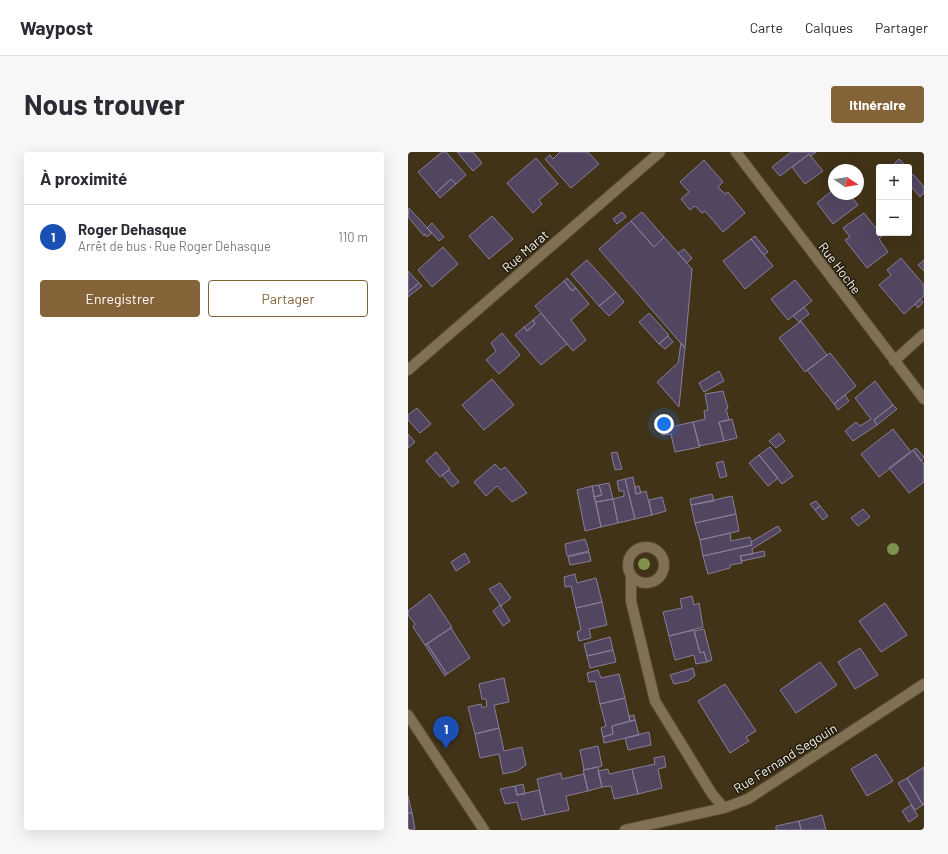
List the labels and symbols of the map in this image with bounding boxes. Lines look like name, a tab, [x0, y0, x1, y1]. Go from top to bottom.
north arrow	[828, 164, 864, 200]
street label: Rue Marat	[498, 226, 552, 276]
street label: Rue Hoche	[815, 239, 865, 297]
your location	[654, 414, 674, 434]
pin: 1	[433, 716, 459, 749]
street label: Rue Fernand Segouin	[730, 720, 840, 796]

